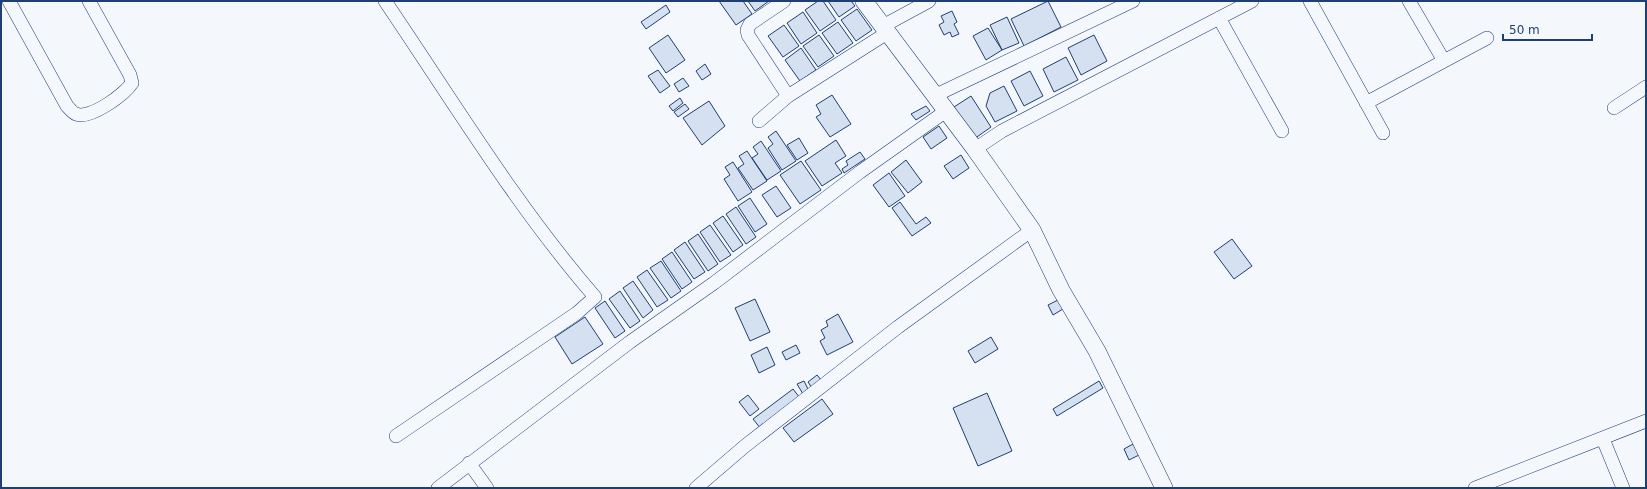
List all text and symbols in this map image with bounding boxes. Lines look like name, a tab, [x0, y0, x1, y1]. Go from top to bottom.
scale bar	[1503, 16, 1592, 42]
text: 50 m	[1509, 23, 1540, 37]

